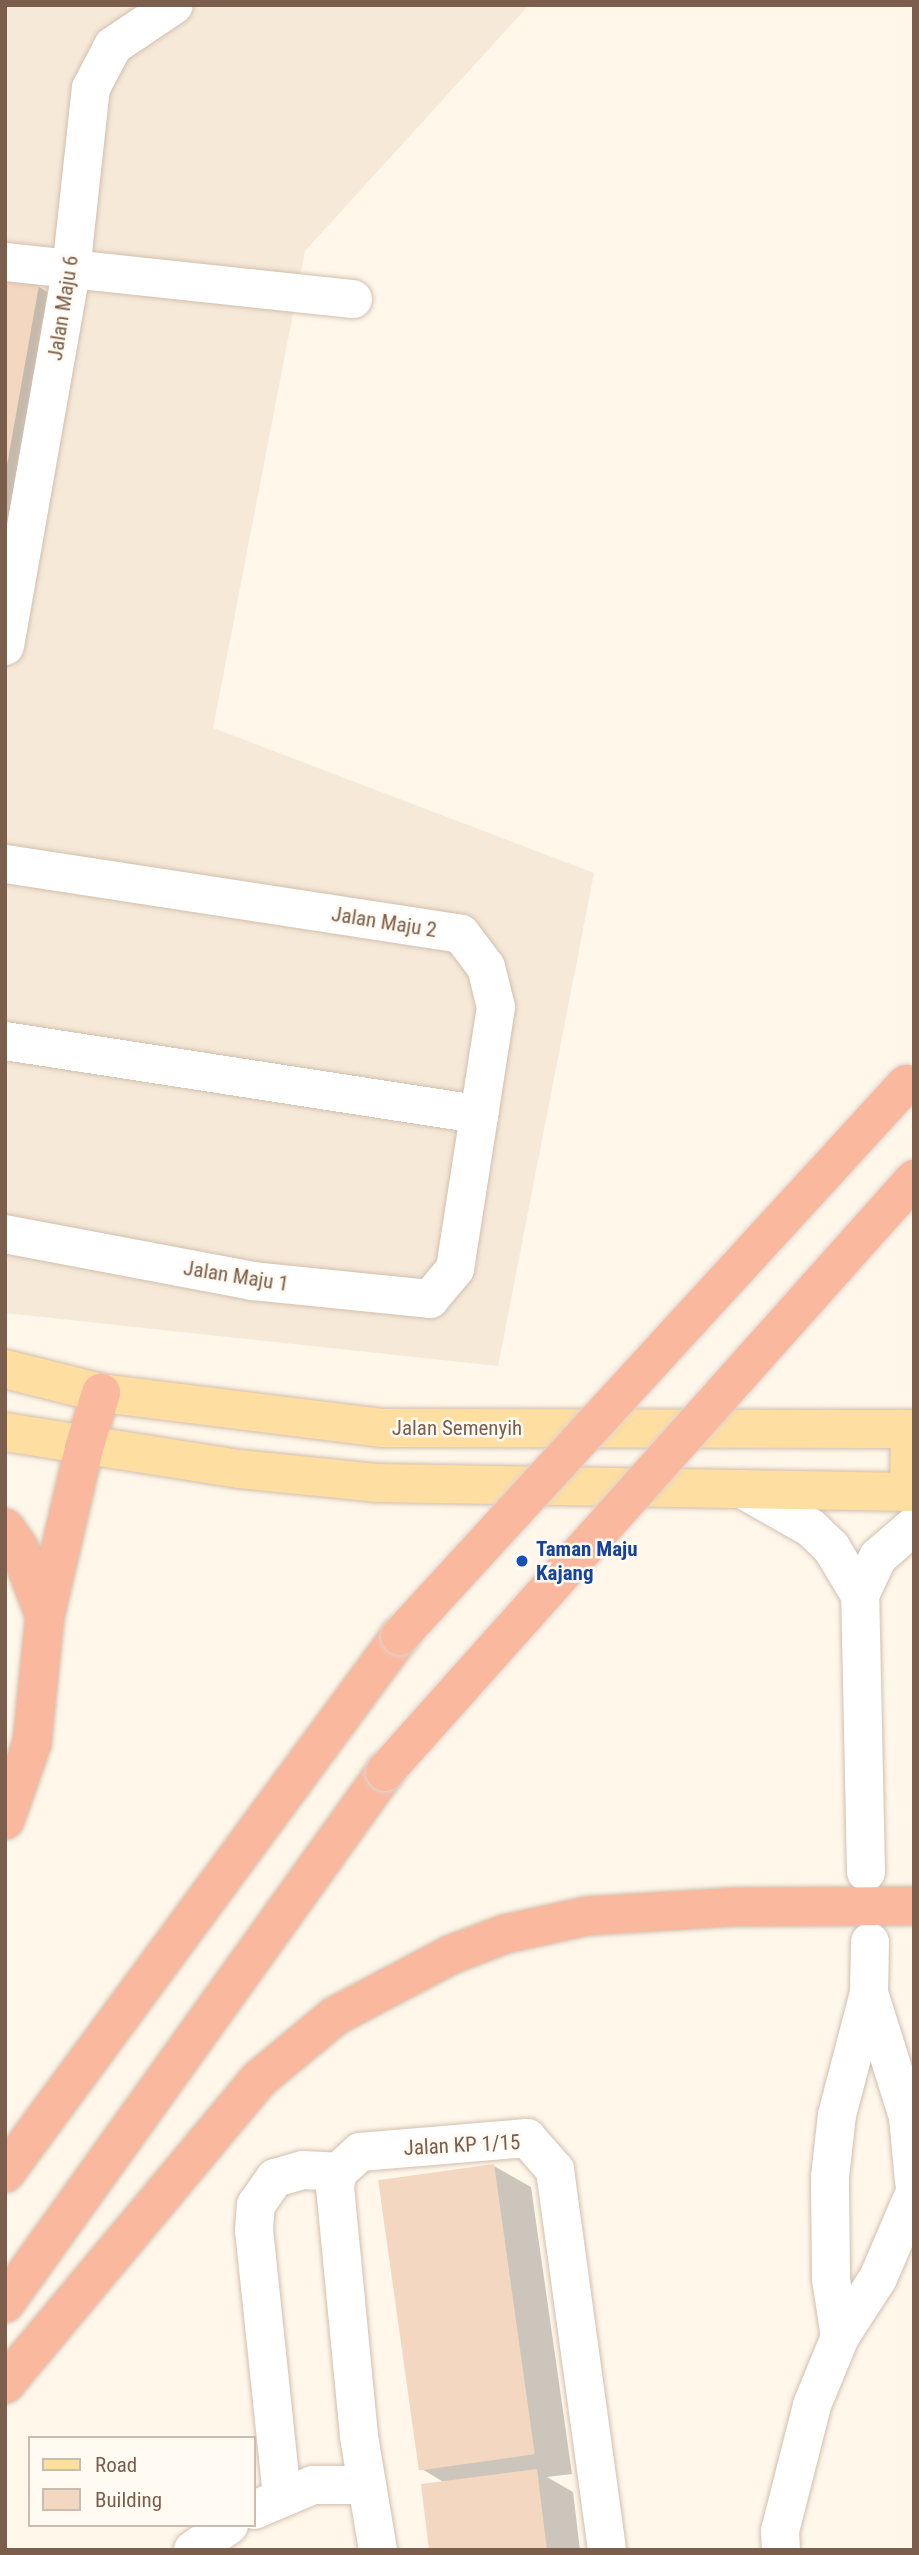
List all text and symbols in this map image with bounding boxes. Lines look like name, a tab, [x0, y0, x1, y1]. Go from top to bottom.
street label: Jalan Maju 6	[42, 254, 84, 362]
street label: Jalan Maju 2	[330, 901, 438, 943]
street label: Jalan Maju 1	[182, 1255, 290, 1297]
street label: Jalan Semenyih	[392, 1415, 522, 1441]
place label: Taman Maju Kajang	[536, 1536, 638, 1586]
marker: Taman Maju Kajang	[514, 1553, 530, 1569]
street label: Jalan KP 1/15	[403, 2129, 521, 2161]
legend	[28, 2436, 256, 2527]
text: Road	[95, 2453, 137, 2477]
text: Building	[95, 2488, 162, 2512]

